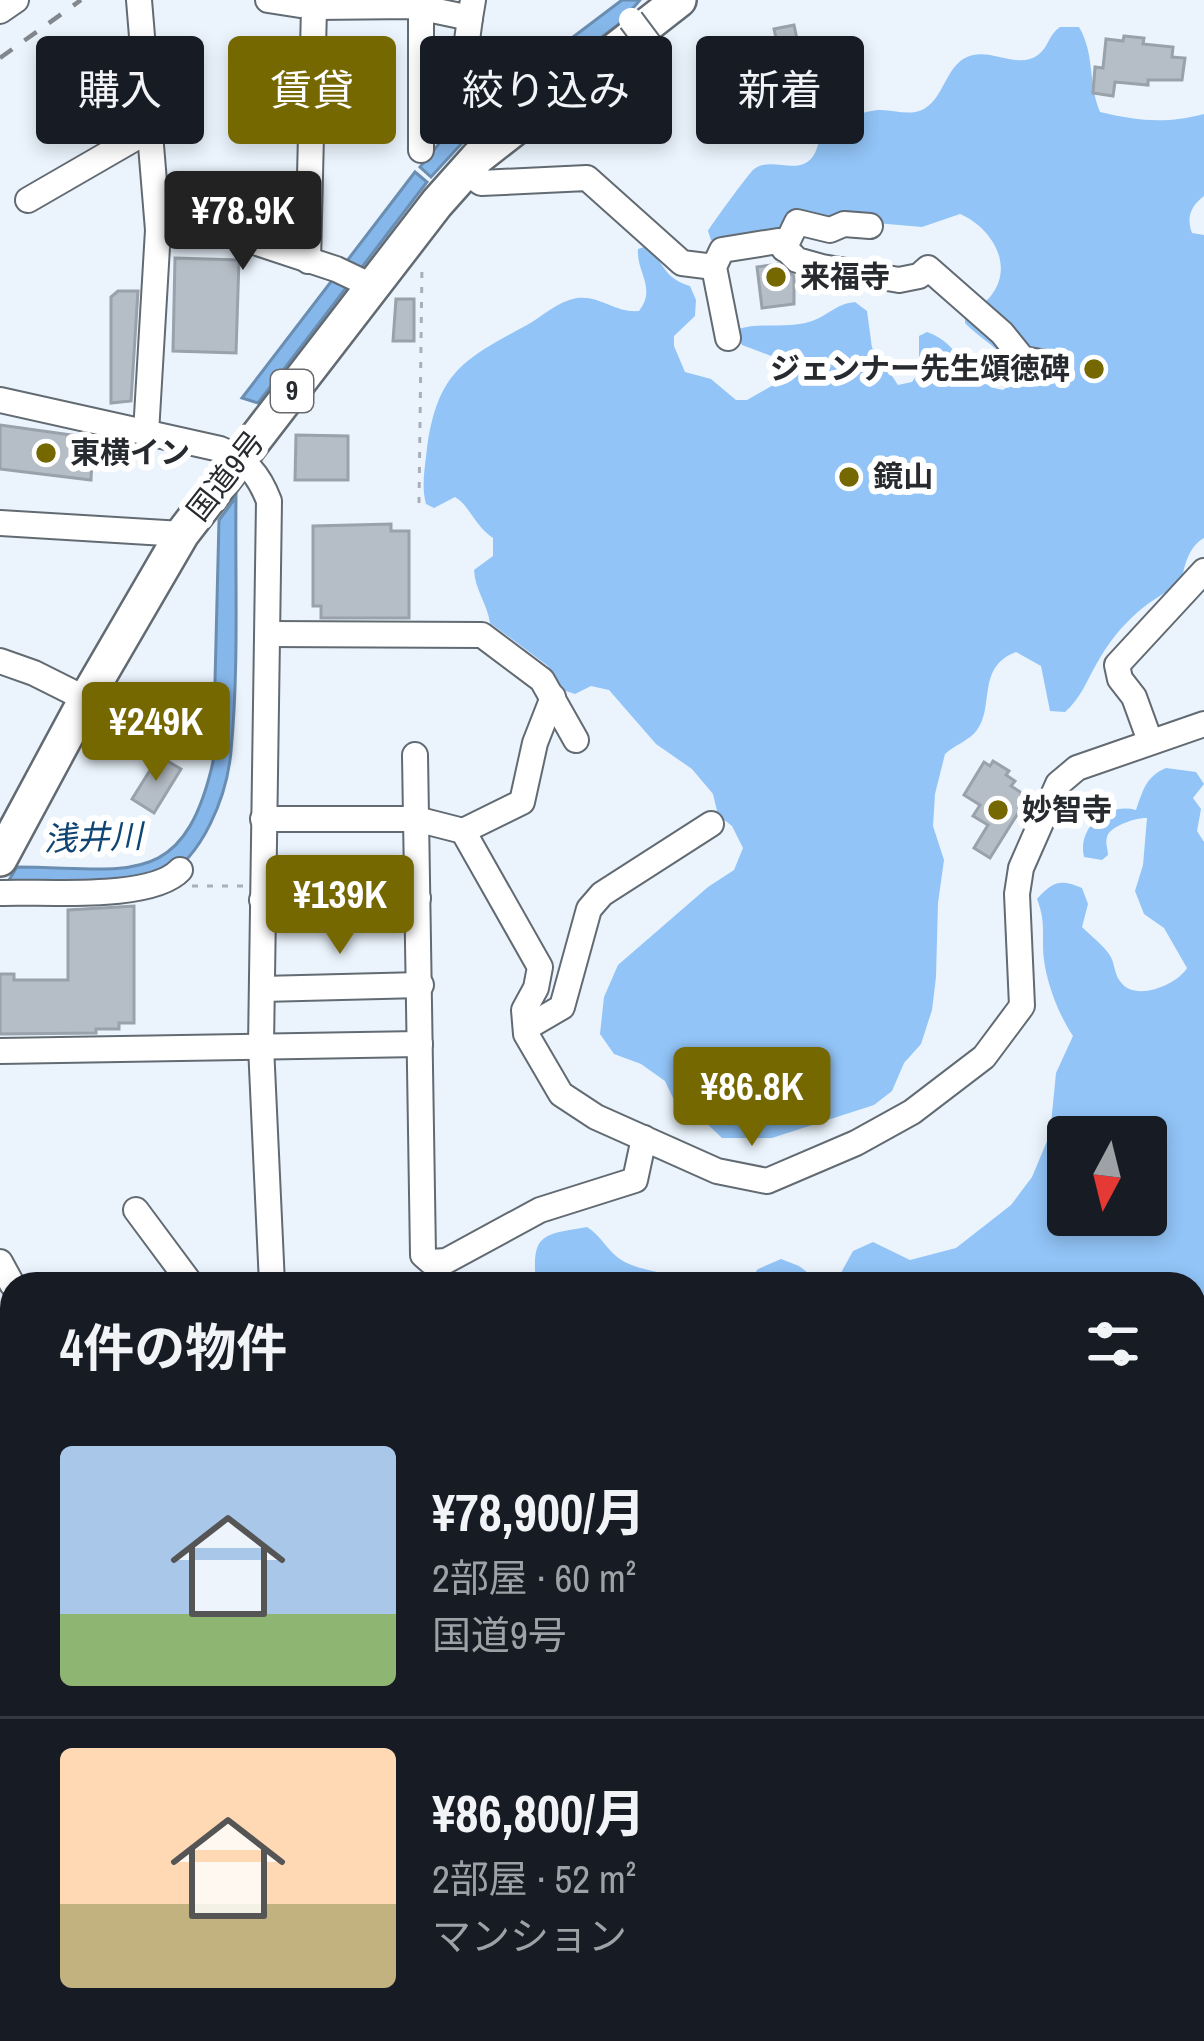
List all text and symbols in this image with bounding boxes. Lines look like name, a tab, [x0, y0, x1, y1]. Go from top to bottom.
chip: 購入	[36, 36, 204, 144]
chip: 賃貸	[228, 36, 396, 144]
chip: 絞り込み	[420, 36, 672, 144]
chip: 新着	[696, 36, 864, 144]
pin: ¥78.9K	[145, 171, 341, 273]
text: ¥78.9K	[191, 184, 295, 236]
place label: 来福寺	[800, 256, 890, 296]
marker: 来福寺	[763, 264, 789, 290]
place label: ジェンナー先生頌徳碑	[770, 348, 1070, 388]
marker: ジェンナー先生頌徳碑	[1081, 356, 1107, 382]
road number: 9	[271, 370, 313, 412]
street label: 国道9号	[178, 422, 273, 529]
place label: 東横イン	[70, 432, 190, 472]
marker: 東横イン	[33, 440, 59, 466]
place label: 鏡山	[873, 456, 933, 496]
marker: 鏡山	[836, 464, 862, 490]
pin: ¥249K	[72, 682, 240, 784]
text: ¥249K	[109, 695, 203, 747]
place label: 妙智寺	[1022, 789, 1112, 829]
marker: 妙智寺	[985, 797, 1011, 823]
water label: 浅井川	[43, 813, 146, 861]
pin: ¥139K	[256, 855, 424, 957]
text: ¥139K	[293, 868, 387, 920]
pin: ¥86.8K	[654, 1047, 850, 1149]
text: ¥86.8K	[700, 1060, 804, 1112]
north arrow	[1047, 1116, 1167, 1236]
map controls	[1047, 1116, 1167, 1236]
icon: filters	[1080, 1311, 1146, 1377]
text: 4件の物件	[60, 1313, 287, 1382]
text: ¥78,900/月	[432, 1478, 646, 1547]
icon: home	[156, 1494, 300, 1638]
text: 2部屋 · 60 m²	[432, 1552, 636, 1604]
text: 国道9号	[432, 1609, 567, 1661]
text: ¥86,800/月	[432, 1779, 646, 1848]
icon: home	[156, 1796, 300, 1940]
text: 2部屋 · 52 m²	[432, 1853, 636, 1905]
text: マンション	[432, 1910, 627, 1962]

